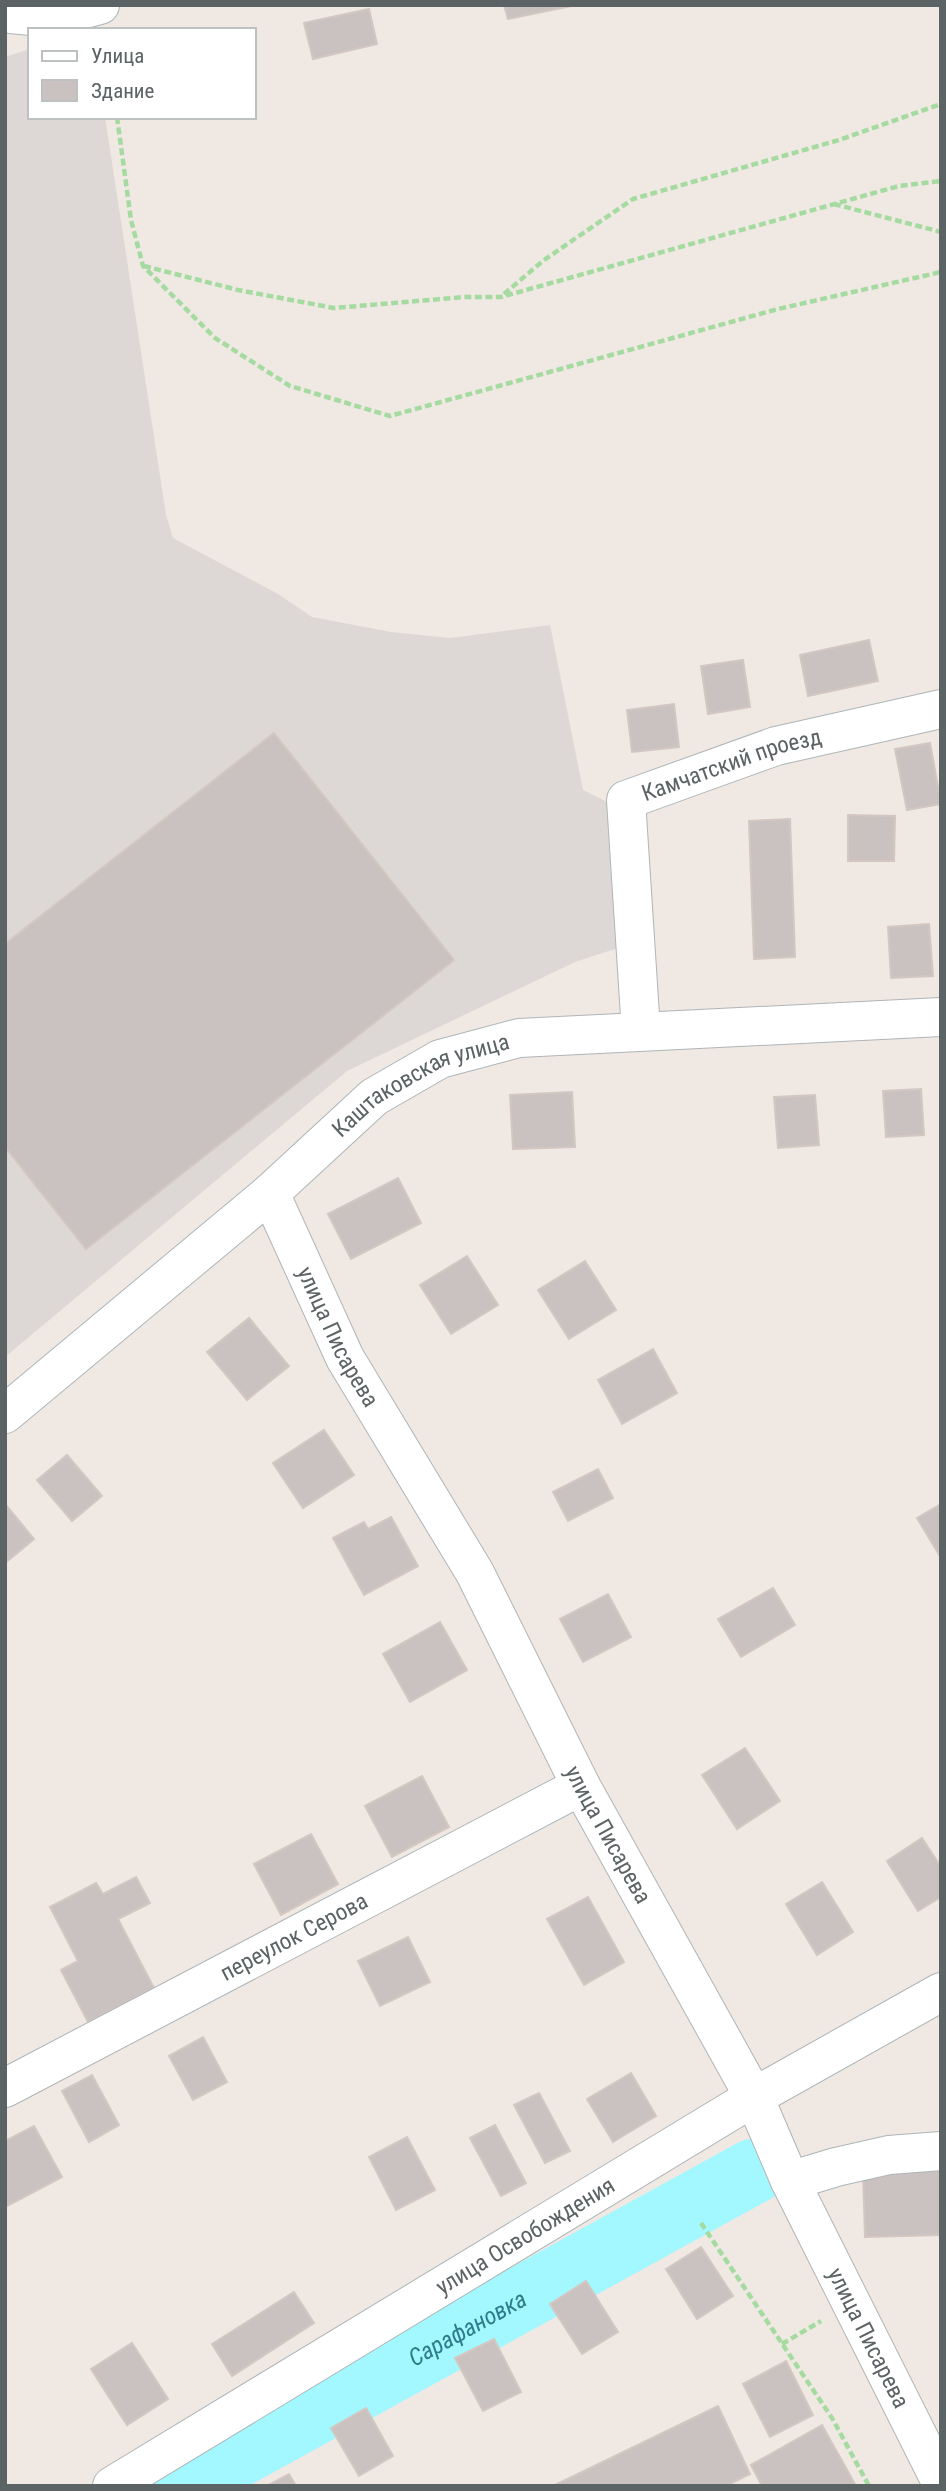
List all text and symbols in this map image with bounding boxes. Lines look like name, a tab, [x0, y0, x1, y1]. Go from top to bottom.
legend	[28, 28, 256, 119]
text: Улица	[91, 44, 144, 68]
text: Здание	[91, 79, 155, 103]
street label: Камчатский проезд	[638, 723, 824, 807]
street label: Каштаковская улица	[327, 1028, 512, 1143]
street label: улица Писарева	[291, 1263, 384, 1412]
street label: улица Писарева	[559, 1761, 657, 1908]
street label: переулок Серова	[216, 1887, 372, 1987]
street label: улица Освобождения	[431, 2172, 620, 2301]
street label: улица Писарева	[822, 2263, 915, 2413]
water label: Сарафановка	[404, 2285, 531, 2372]

